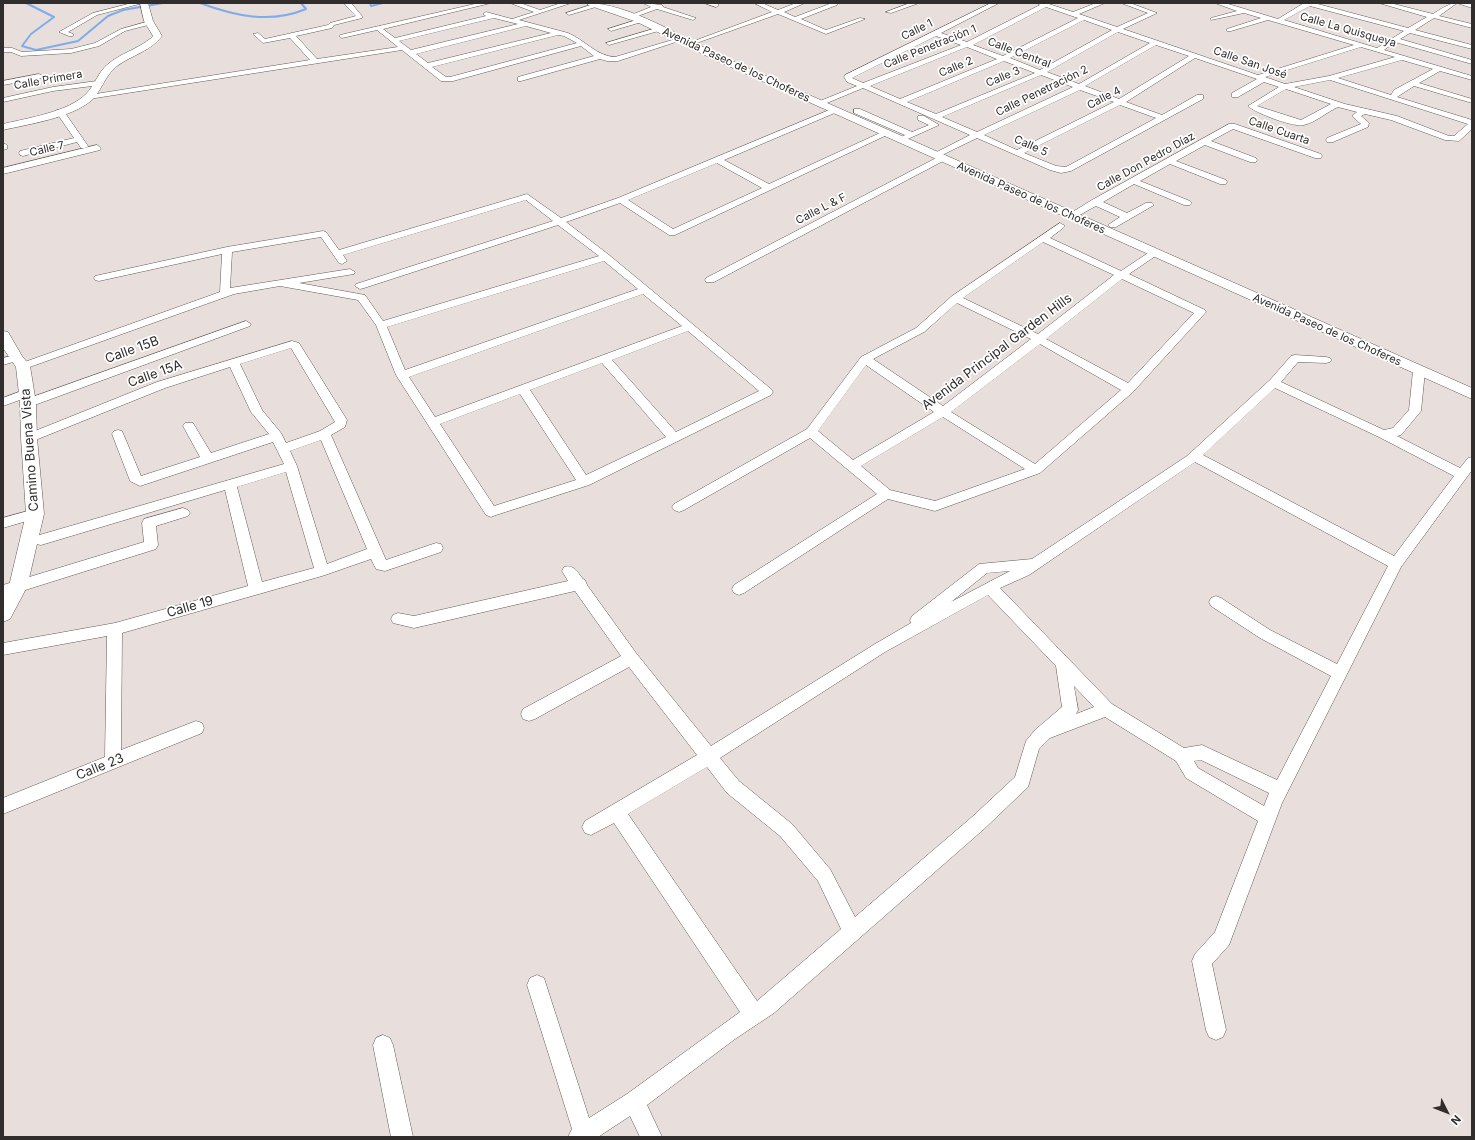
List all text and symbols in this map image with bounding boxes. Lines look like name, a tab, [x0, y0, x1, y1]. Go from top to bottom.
street label: Calle La Quisqueya	[1298, 10, 1398, 50]
street label: Calle 1	[899, 17, 935, 43]
street label: Calle Penetración 1	[882, 22, 978, 72]
street label: Avenida Paseo de los Choferes	[660, 25, 812, 105]
street label: Calle Central	[986, 35, 1052, 71]
street label: Calle San José	[1211, 44, 1289, 82]
street label: Calle 2	[937, 54, 975, 80]
street label: Calle Penetración 2	[994, 63, 1090, 119]
street label: Calle 3	[984, 64, 1022, 90]
street label: Calle Primera	[13, 67, 83, 93]
street label: Calle 4	[1085, 84, 1123, 112]
street label: Calle Cuarta	[1247, 114, 1311, 148]
street label: Calle Don Pedro Díaz	[1095, 130, 1197, 194]
street label: Calle 5	[1012, 133, 1050, 159]
street label: Calle 7	[28, 139, 66, 159]
street label: Avenida Paseo de los Choferes	[955, 159, 1107, 237]
street label: Calle L & F	[793, 191, 849, 227]
street label: Avenida Principal Garden Hills	[919, 290, 1075, 414]
street label: Avenida Paseo de los Choferes	[1251, 291, 1403, 369]
street label: Calle 15B	[103, 333, 161, 367]
street label: Calle 15A	[126, 357, 184, 391]
street label: Camino Buena Vista	[18, 388, 42, 512]
street label: Calle 19	[165, 593, 215, 621]
street label: Calle 23	[74, 750, 126, 784]
north arrow	[1427, 1092, 1467, 1132]
text: N	[1448, 1112, 1464, 1128]

